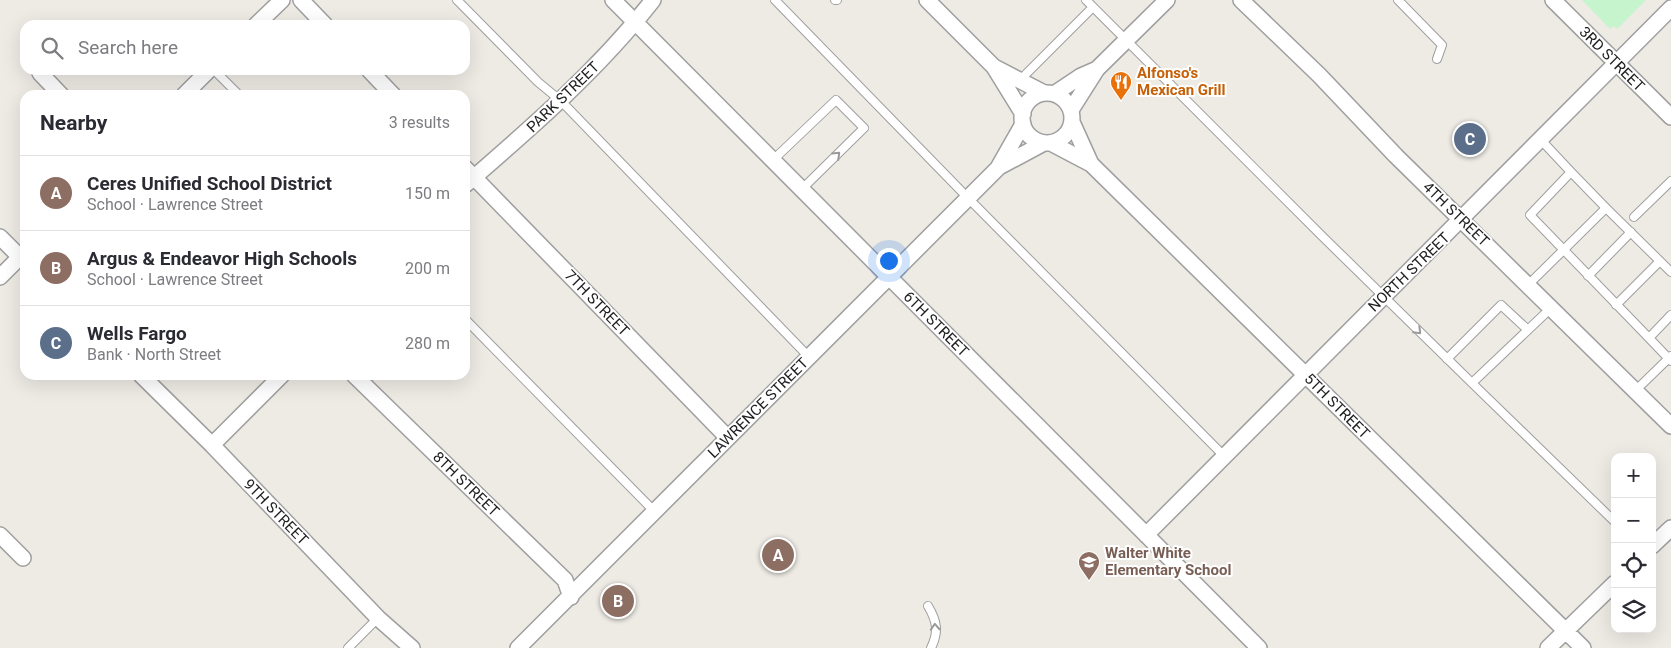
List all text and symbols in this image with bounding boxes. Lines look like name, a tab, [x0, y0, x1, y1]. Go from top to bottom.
search box	[20, 20, 470, 75]
street label: 3RD STREET	[1576, 23, 1648, 95]
icon: search	[38, 34, 66, 62]
text: Search here	[78, 36, 178, 59]
street label: PARK STREET	[523, 58, 603, 136]
place label: Alfonso's Mexican Grill	[1137, 64, 1225, 99]
restaurant icon: Alfonso's Mexican Grill	[1109, 70, 1133, 101]
text: Nearby	[40, 111, 107, 135]
text: 3 results	[389, 113, 450, 132]
pin: C	[1454, 120, 1486, 158]
one-way arrow	[831, 152, 840, 161]
text: Ceres Unified School District	[87, 172, 332, 195]
street label: 4TH STREET	[1419, 178, 1493, 250]
text: A	[51, 184, 61, 203]
text: 150 m	[405, 184, 450, 203]
text: School · Lawrence Street	[87, 195, 263, 214]
street label: NORTH STREET	[1365, 229, 1454, 315]
text: Argus & Endeavor High Schools	[87, 247, 357, 270]
your location	[876, 248, 902, 274]
text: B	[51, 259, 61, 278]
text: 200 m	[405, 259, 450, 278]
street label: 7TH STREET	[561, 266, 633, 340]
text: School · Lawrence Street	[87, 270, 263, 289]
street label: 6TH STREET	[900, 288, 972, 360]
text: Wells Fargo	[87, 322, 187, 345]
one-way arrow	[1412, 325, 1421, 334]
text: C	[51, 334, 61, 353]
text: 280 m	[405, 334, 450, 353]
text: Bank · North Street	[87, 345, 221, 364]
street label: LAWRENCE STREET	[704, 354, 812, 462]
street label: 5TH STREET	[1301, 370, 1373, 442]
street label: 8TH STREET	[429, 448, 503, 520]
map controls	[1611, 453, 1656, 633]
button: +	[1611, 453, 1656, 498]
street label: 9TH STREET	[240, 475, 312, 549]
button: −	[1611, 498, 1656, 543]
pin: A	[762, 536, 794, 574]
button: locate	[1611, 543, 1656, 588]
place label: Walter White Elementary School	[1105, 544, 1231, 579]
school or university icon: Walter White Elementary School	[1077, 550, 1101, 581]
pin: B	[602, 582, 634, 620]
button: layers	[1611, 588, 1656, 633]
one-way arrow	[930, 622, 941, 630]

